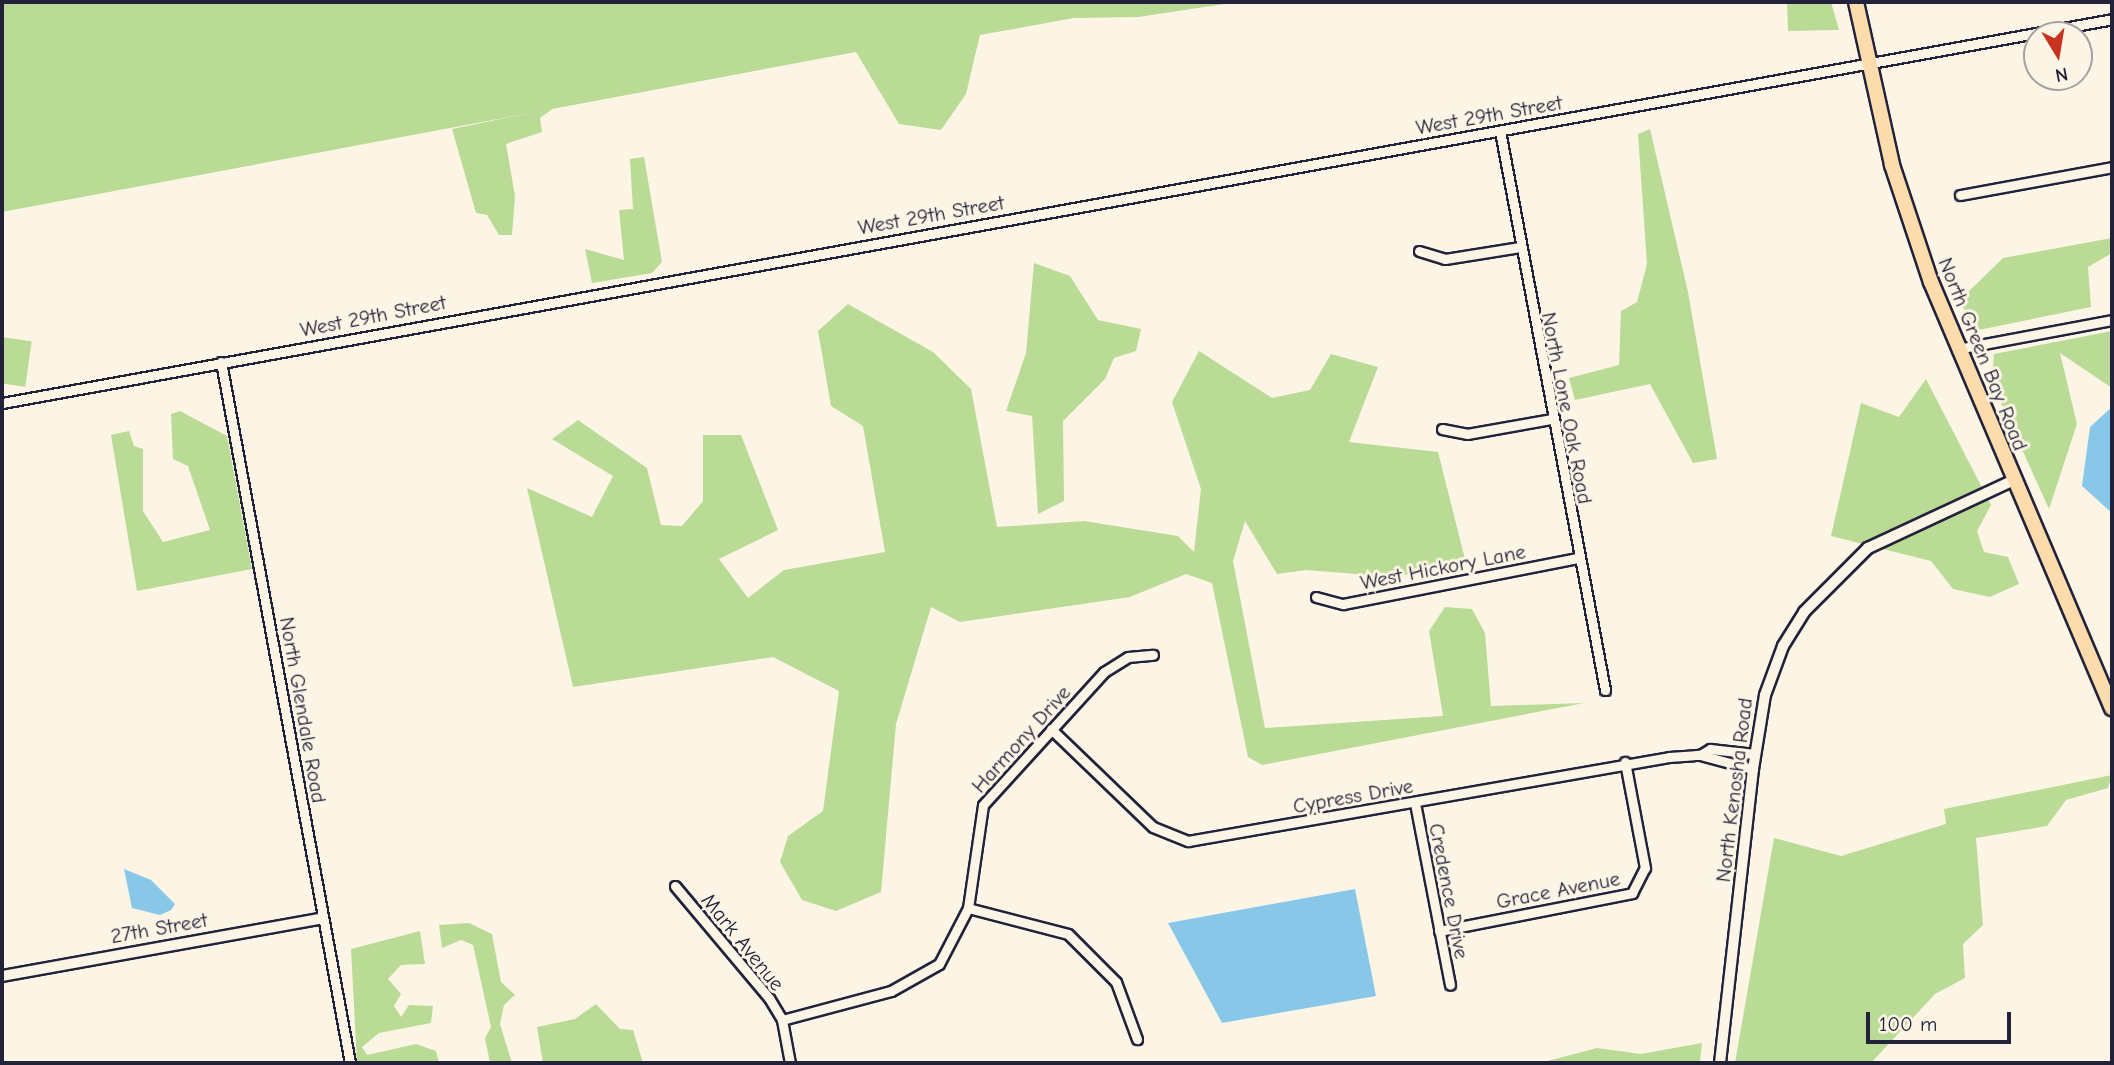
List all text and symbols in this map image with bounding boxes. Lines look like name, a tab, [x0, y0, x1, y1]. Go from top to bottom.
north arrow	[2023, 21, 2093, 91]
text: N	[2053, 63, 2070, 87]
street label: West 29th Street	[1414, 90, 1564, 140]
street label: West 29th Street	[856, 190, 1006, 240]
street label: North Green Bay Road	[1933, 254, 2033, 454]
street label: West 29th Street	[298, 290, 448, 342]
street label: North Lone Oak Road	[1536, 310, 1598, 506]
street label: West Hickory Lane	[1358, 539, 1528, 595]
street label: North Glendale Road	[274, 615, 332, 805]
street label: Harmony Drive	[966, 680, 1076, 798]
street label: North Kenosha Road	[1710, 696, 1758, 884]
street label: Cypress Drive	[1291, 773, 1415, 819]
street label: Credence Drive	[1424, 821, 1474, 961]
street label: Grace Avenue	[1494, 866, 1622, 914]
street label: Mark Avenue	[696, 888, 790, 996]
street label: 27th Street	[109, 907, 209, 949]
scale bar	[1869, 998, 2014, 1042]
text: 100 m	[1879, 1012, 1937, 1036]

